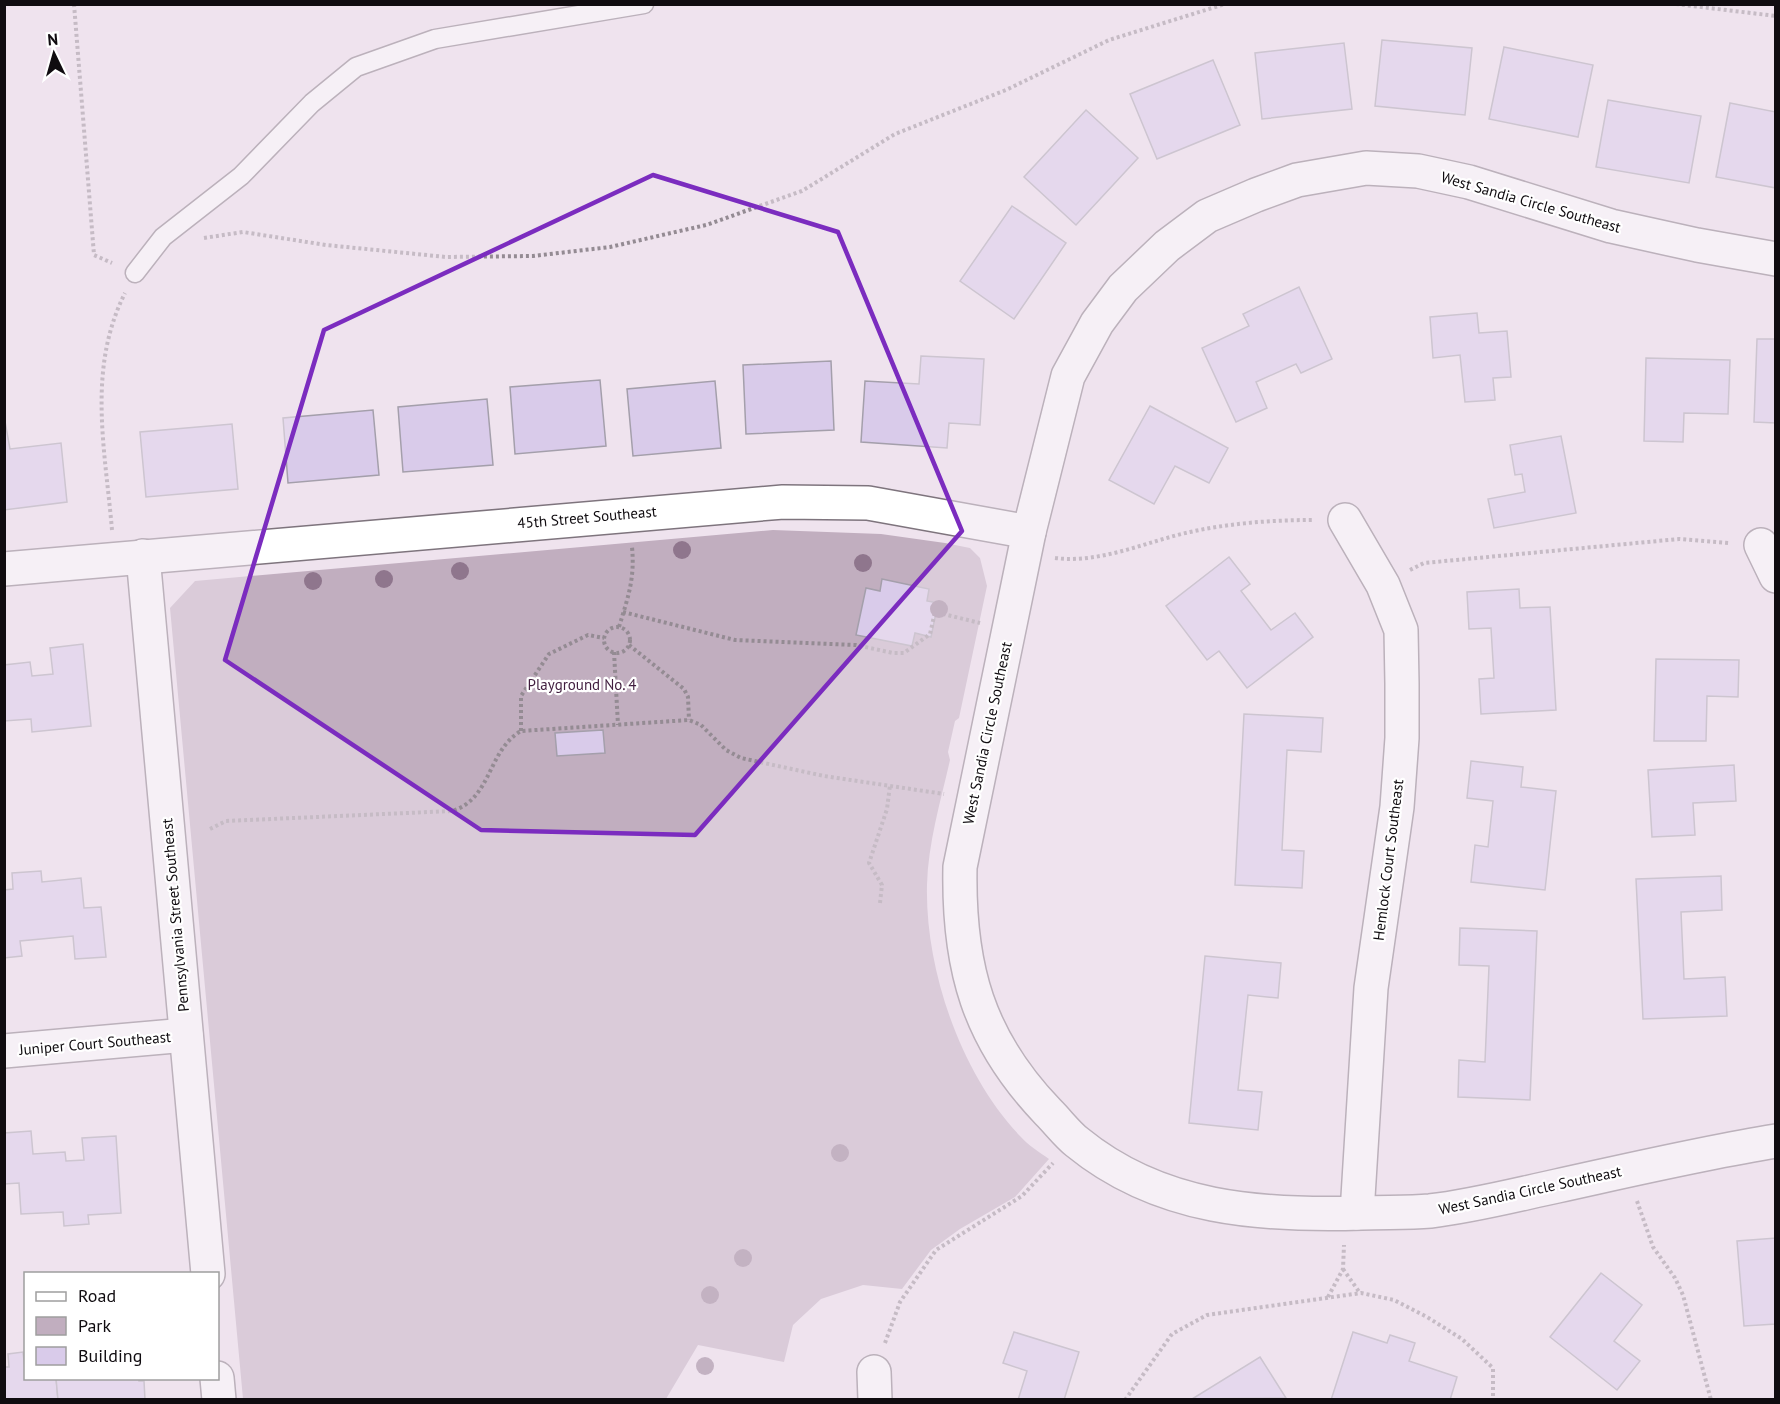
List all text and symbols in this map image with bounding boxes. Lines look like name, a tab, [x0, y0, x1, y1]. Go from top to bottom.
north arrow	[24, 24, 84, 84]
text: N	[47, 29, 59, 49]
street label: West Sandia Circle Southeast	[1439, 167, 1623, 237]
street label: 45th Street Southeast	[517, 501, 657, 533]
street label: West Sandia Circle Southeast	[958, 640, 1016, 826]
park label: Playground No. 4	[528, 675, 636, 694]
street label: Hemlock Court Southeast	[1369, 778, 1407, 942]
street label: Pennsylvania Street Southeast	[157, 818, 193, 1012]
street label: Juniper Court Southeast	[17, 1027, 172, 1059]
street label: West Sandia Circle Southeast	[1437, 1161, 1623, 1219]
legend	[24, 1272, 219, 1380]
text: Road	[78, 1284, 116, 1307]
text: Park	[78, 1314, 111, 1337]
text: Building	[78, 1344, 142, 1367]

